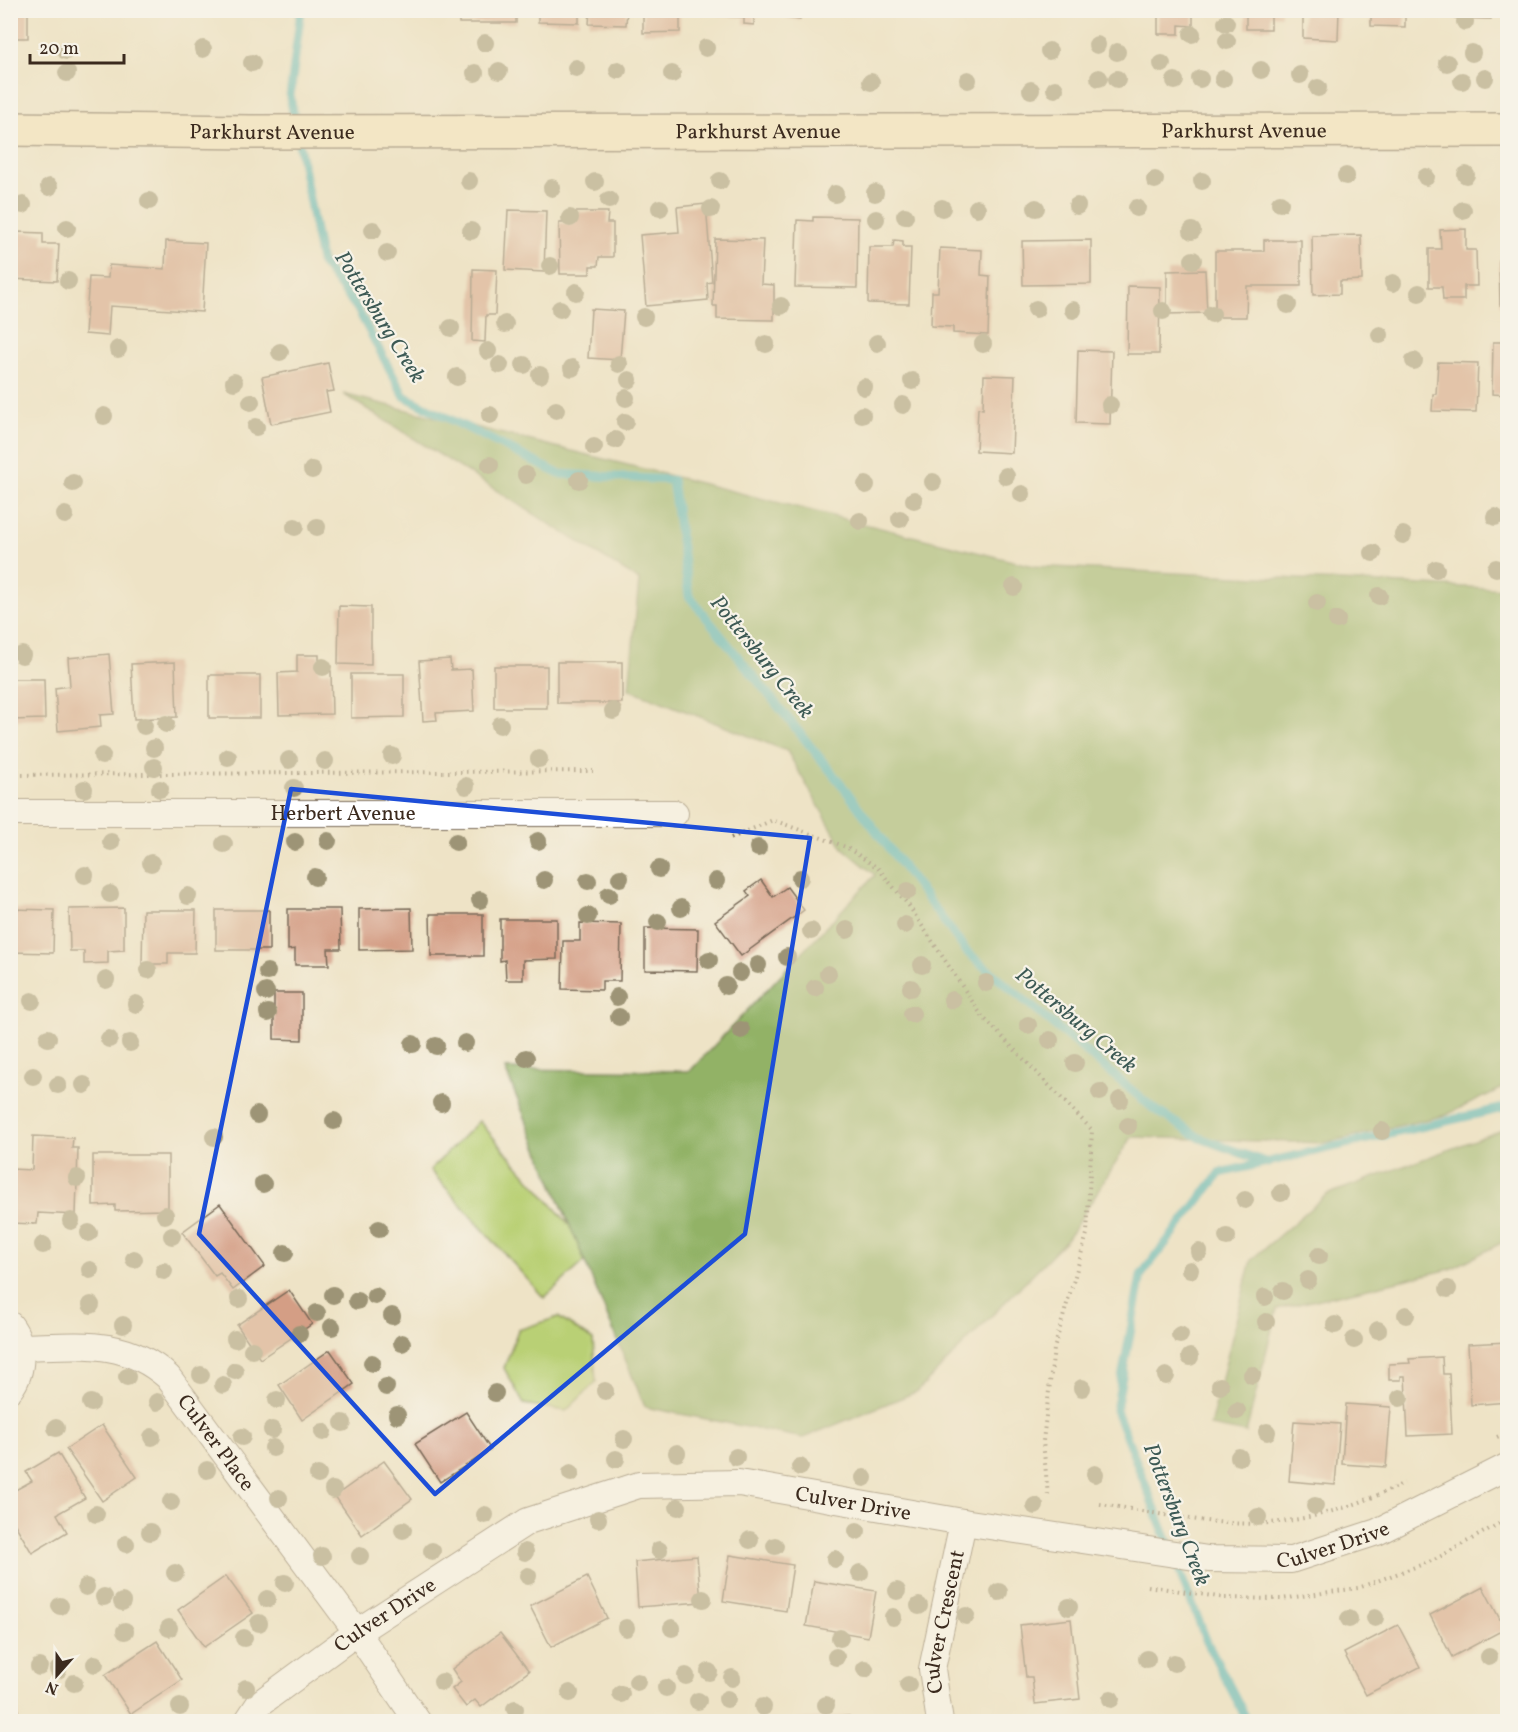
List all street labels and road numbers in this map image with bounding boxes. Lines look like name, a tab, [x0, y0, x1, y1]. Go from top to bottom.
street label: Parkhurst Avenue	[1161, 117, 1327, 147]
street label: Parkhurst Avenue	[189, 118, 355, 148]
street label: Parkhurst Avenue	[675, 118, 841, 147]
street label: Herbert Avenue	[270, 800, 416, 829]
street label: Culver Place	[170, 1389, 261, 1498]
street label: Culver Drive	[793, 1480, 913, 1529]
street label: Culver Drive	[1276, 1515, 1395, 1576]
street label: Culver Crescent	[919, 1547, 973, 1696]
street label: Culver Drive	[329, 1571, 442, 1660]

